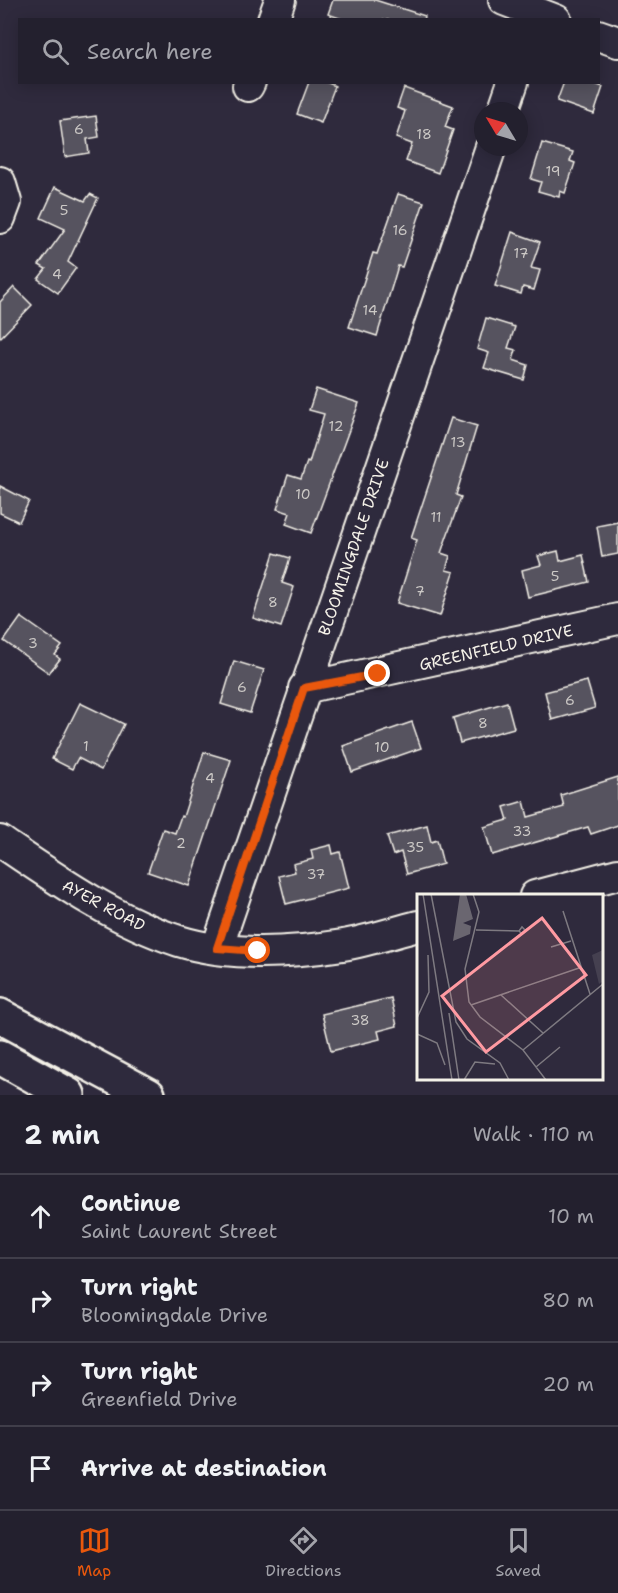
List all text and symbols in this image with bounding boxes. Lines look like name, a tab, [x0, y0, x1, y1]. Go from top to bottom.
search box	[18, 18, 600, 84]
icon: search	[39, 35, 72, 68]
text: Search here	[87, 37, 213, 66]
north arrow	[474, 102, 528, 156]
house number: 6	[74, 120, 84, 138]
house number: 18	[416, 125, 432, 143]
house number: 19	[545, 162, 561, 180]
house number: 5	[60, 201, 68, 219]
house number: 16	[392, 221, 408, 239]
house number: 17	[514, 244, 528, 262]
house number: 4	[52, 265, 62, 283]
house number: 14	[362, 301, 378, 319]
house number: 12	[329, 417, 343, 435]
house number: 13	[451, 433, 465, 451]
street label: BLOOMINGDALE DRIVE	[313, 456, 394, 639]
house number: 10	[295, 485, 311, 503]
house number: 11	[430, 508, 442, 526]
house number: 5	[551, 567, 559, 585]
house number: 7	[415, 582, 425, 600]
house number: 8	[268, 593, 278, 611]
street label: GREENFIELD DRIVE	[417, 620, 575, 675]
house number: 3	[28, 634, 38, 652]
route end	[364, 660, 390, 686]
house number: 6	[237, 678, 247, 696]
house number: 6	[565, 691, 575, 709]
house number: 8	[478, 714, 488, 732]
house number: 1	[83, 737, 89, 755]
house number: 10	[374, 738, 390, 756]
house number: 4	[205, 769, 215, 787]
house number: 33	[513, 822, 531, 840]
house number: 2	[176, 834, 186, 852]
house number: 35	[406, 838, 424, 856]
house number: 37	[307, 865, 325, 883]
street label: AYER ROAD	[59, 875, 149, 936]
inset map	[417, 894, 603, 1080]
route start	[244, 937, 270, 963]
house number: 38	[350, 1011, 370, 1029]
text: 2 min	[24, 1117, 100, 1152]
text: Walk · 110 m	[473, 1121, 594, 1147]
text: Continue	[81, 1189, 181, 1218]
icon: ahead	[24, 1200, 57, 1233]
text: 10 m	[548, 1203, 594, 1229]
text: Saint Laurent Street	[81, 1218, 277, 1244]
text: Turn right	[81, 1273, 198, 1302]
icon: right	[24, 1284, 57, 1317]
text: 80 m	[542, 1287, 594, 1313]
text: Bloomingdale Drive	[81, 1302, 268, 1328]
text: Turn right	[81, 1357, 198, 1386]
icon: right	[24, 1368, 57, 1401]
text: 20 m	[543, 1371, 594, 1397]
text: Greenfield Drive	[81, 1386, 237, 1412]
icon: arrive	[24, 1452, 57, 1485]
text: Arrive at destination	[81, 1454, 327, 1483]
tab: Map	[77, 1524, 111, 1581]
tab: Directions	[265, 1524, 342, 1581]
tab: Saved	[496, 1524, 541, 1581]

